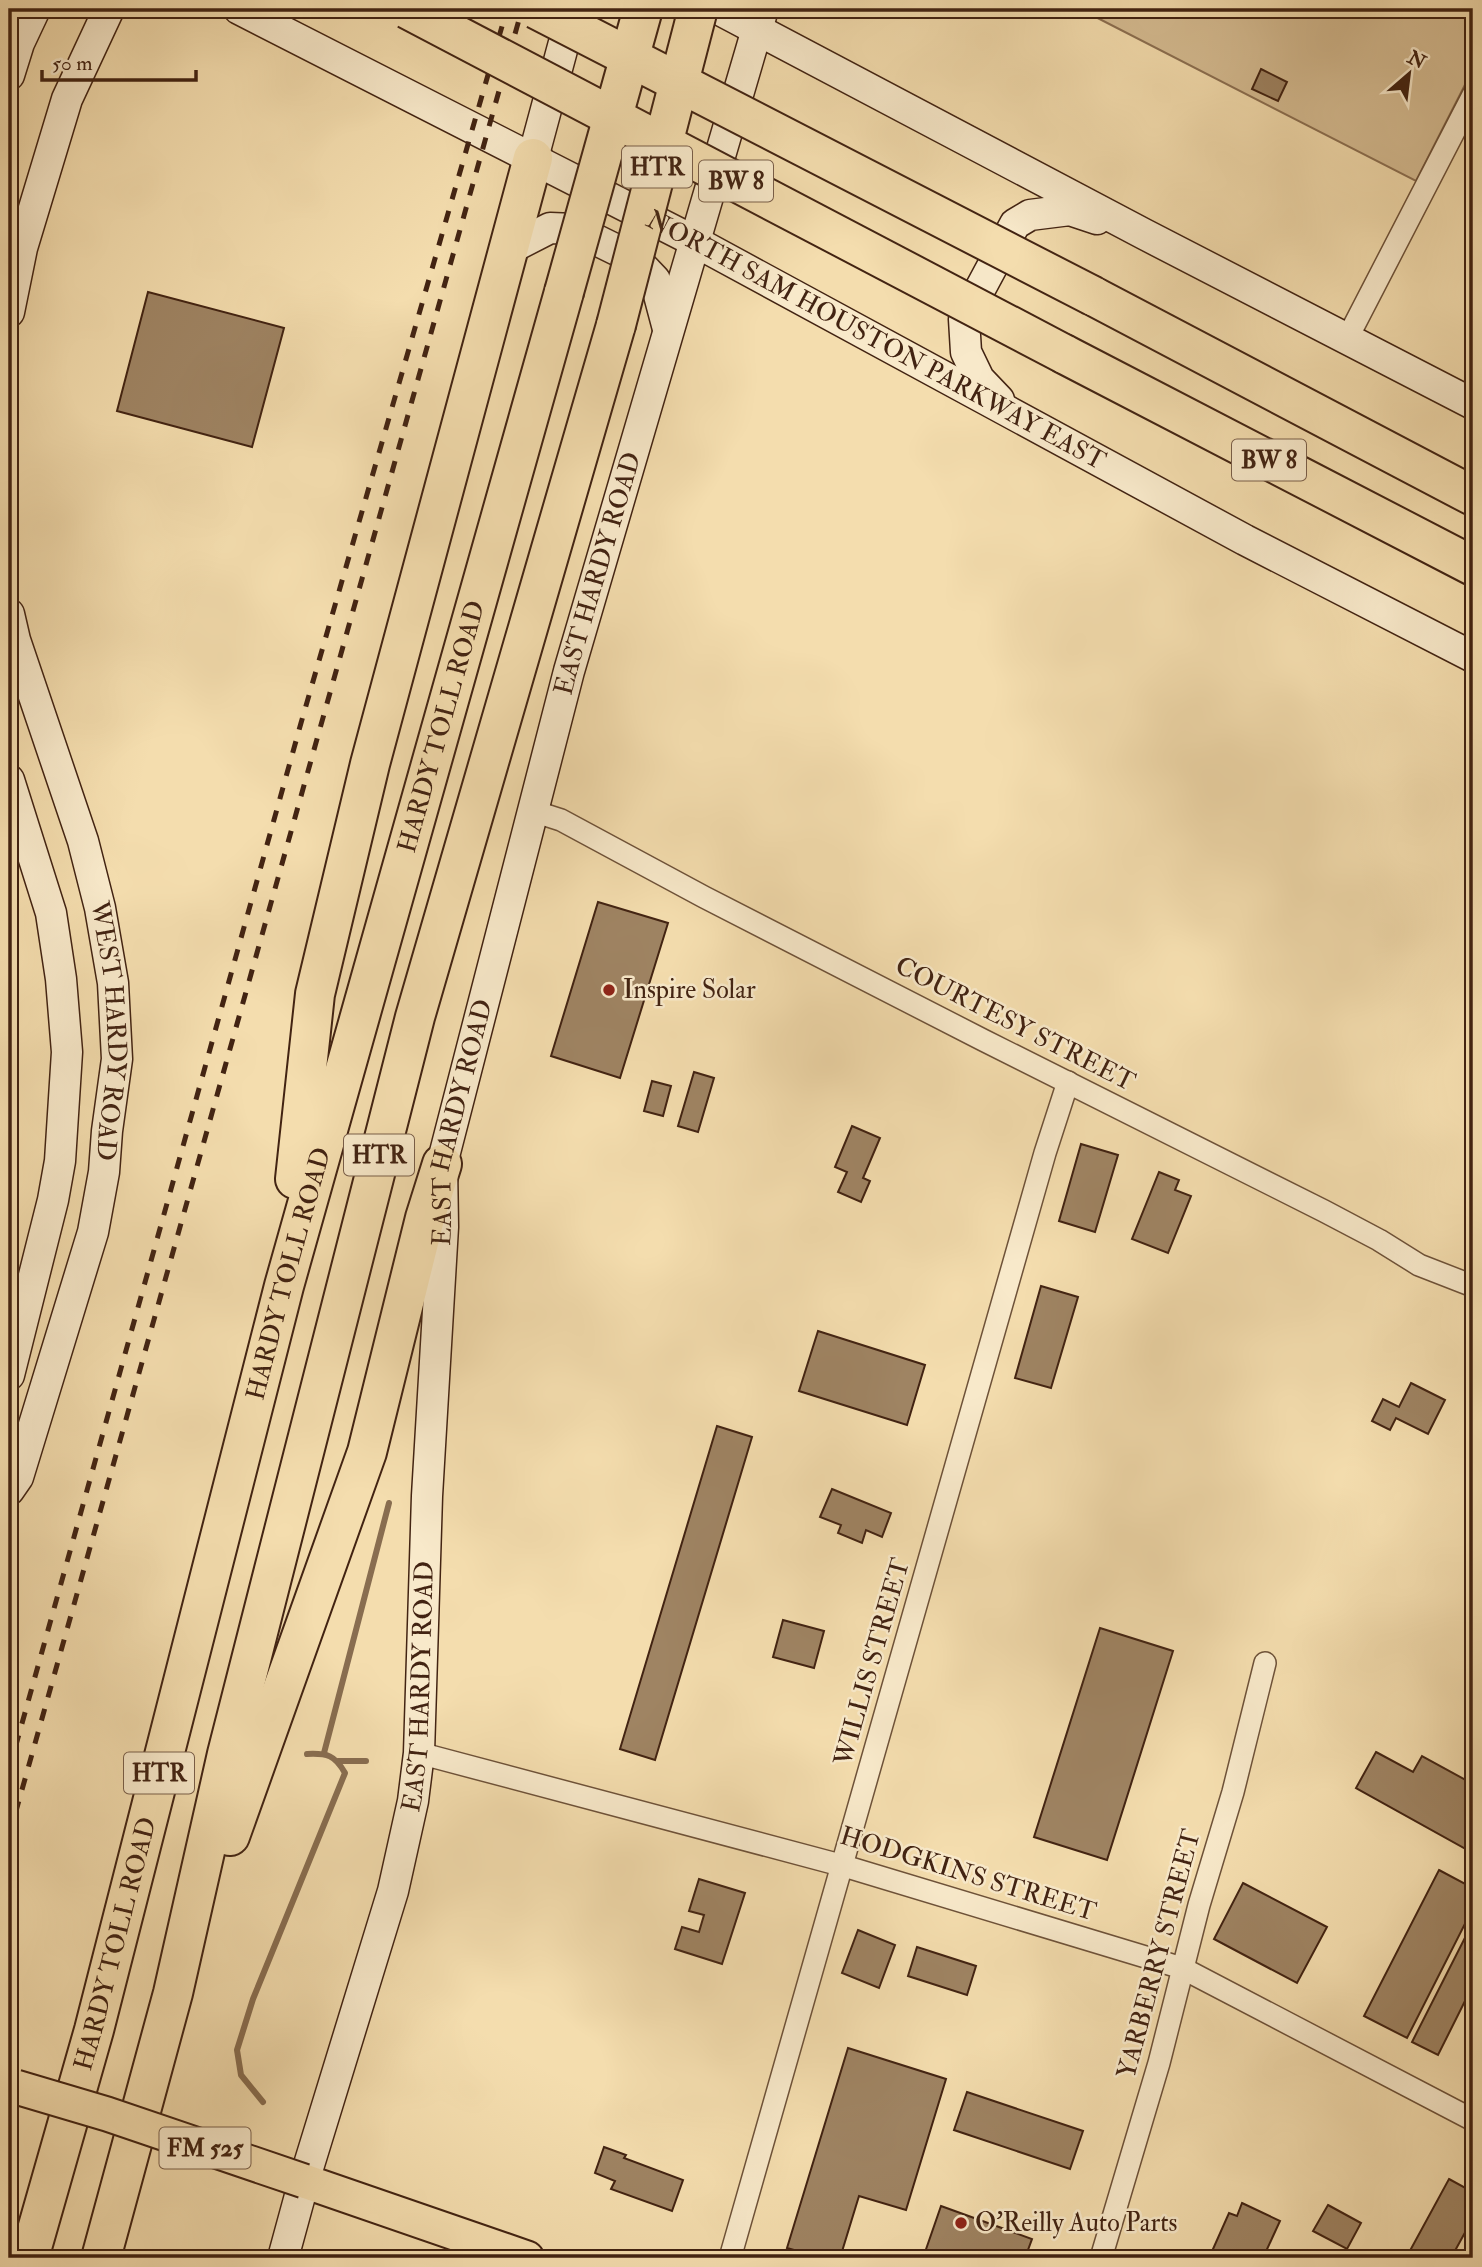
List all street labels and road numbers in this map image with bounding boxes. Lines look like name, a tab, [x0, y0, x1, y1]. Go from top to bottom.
road number: HTR	[622, 146, 692, 188]
road number: BW 8	[699, 160, 773, 202]
street label: NORTH SAM HOUSTON PARKWAY EAST	[641, 203, 1111, 477]
road number: BW 8	[1232, 439, 1306, 480]
street label: EAST HARDY ROAD	[547, 448, 648, 698]
street label: HARDY TOLL ROAD	[391, 597, 492, 856]
street label: WEST HARDY ROAD	[83, 898, 133, 1162]
street label: COURTESY STREET	[890, 950, 1140, 1098]
street label: EAST HARDY ROAD	[425, 996, 500, 1247]
road number: HTR	[344, 1134, 414, 1176]
street label: HARDY TOLL ROAD	[240, 1144, 338, 1403]
street label: WILLIS STREET	[827, 1555, 917, 1770]
street label: EAST HARDY ROAD	[395, 1561, 441, 1815]
road number: HTR	[124, 1752, 194, 1794]
street label: HARDY TOLL ROAD	[67, 1814, 164, 2074]
street label: HODGKINS STREET	[836, 1820, 1100, 1928]
street label: YARBERRY STREET	[1110, 1826, 1208, 2082]
road number: FM 525	[160, 2127, 250, 2168]

